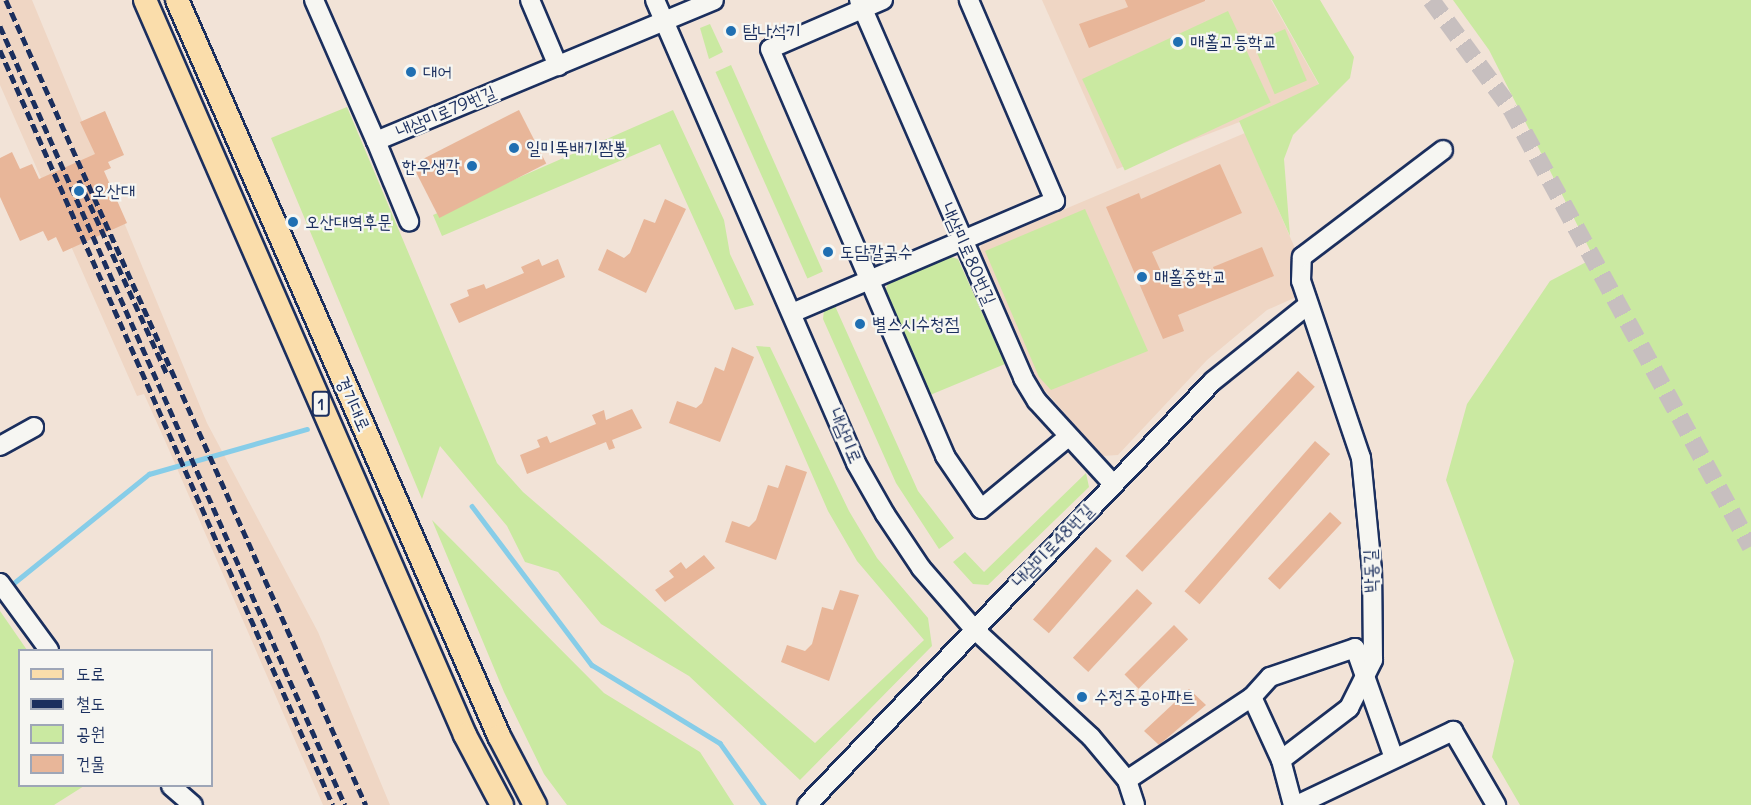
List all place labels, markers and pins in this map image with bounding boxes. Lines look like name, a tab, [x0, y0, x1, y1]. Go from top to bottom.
place label: 탐나석기	[743, 20, 801, 42]
marker: 탐나석기	[724, 24, 738, 38]
place label: 매홀고등학교	[1190, 31, 1277, 53]
marker: 매홀고등학교	[1171, 35, 1185, 49]
place label: 대어	[423, 61, 452, 83]
marker: 대어	[404, 65, 418, 79]
place label: 일미뚝배기짬뽕	[526, 137, 627, 159]
marker: 일미뚝배기짬뽕	[507, 141, 521, 155]
place label: 한우생각	[402, 155, 460, 177]
marker: 한우생각	[465, 159, 479, 173]
place label: 오산대	[92, 180, 135, 202]
marker: 오산대	[70, 182, 88, 200]
place label: 오산대역후문	[305, 211, 392, 233]
marker: 오산대역후문	[286, 215, 300, 229]
place label: 도담칼국수	[840, 241, 912, 263]
marker: 도담칼국수	[821, 245, 835, 259]
place label: 매홀중학교	[1154, 266, 1226, 288]
marker: 매홀중학교	[1135, 270, 1149, 284]
place label: 별스시수청점	[872, 313, 959, 335]
marker: 별스시수청점	[853, 317, 867, 331]
place label: 수정주공아파트	[1094, 686, 1195, 708]
marker: 수정주공아파트	[1075, 690, 1089, 704]

